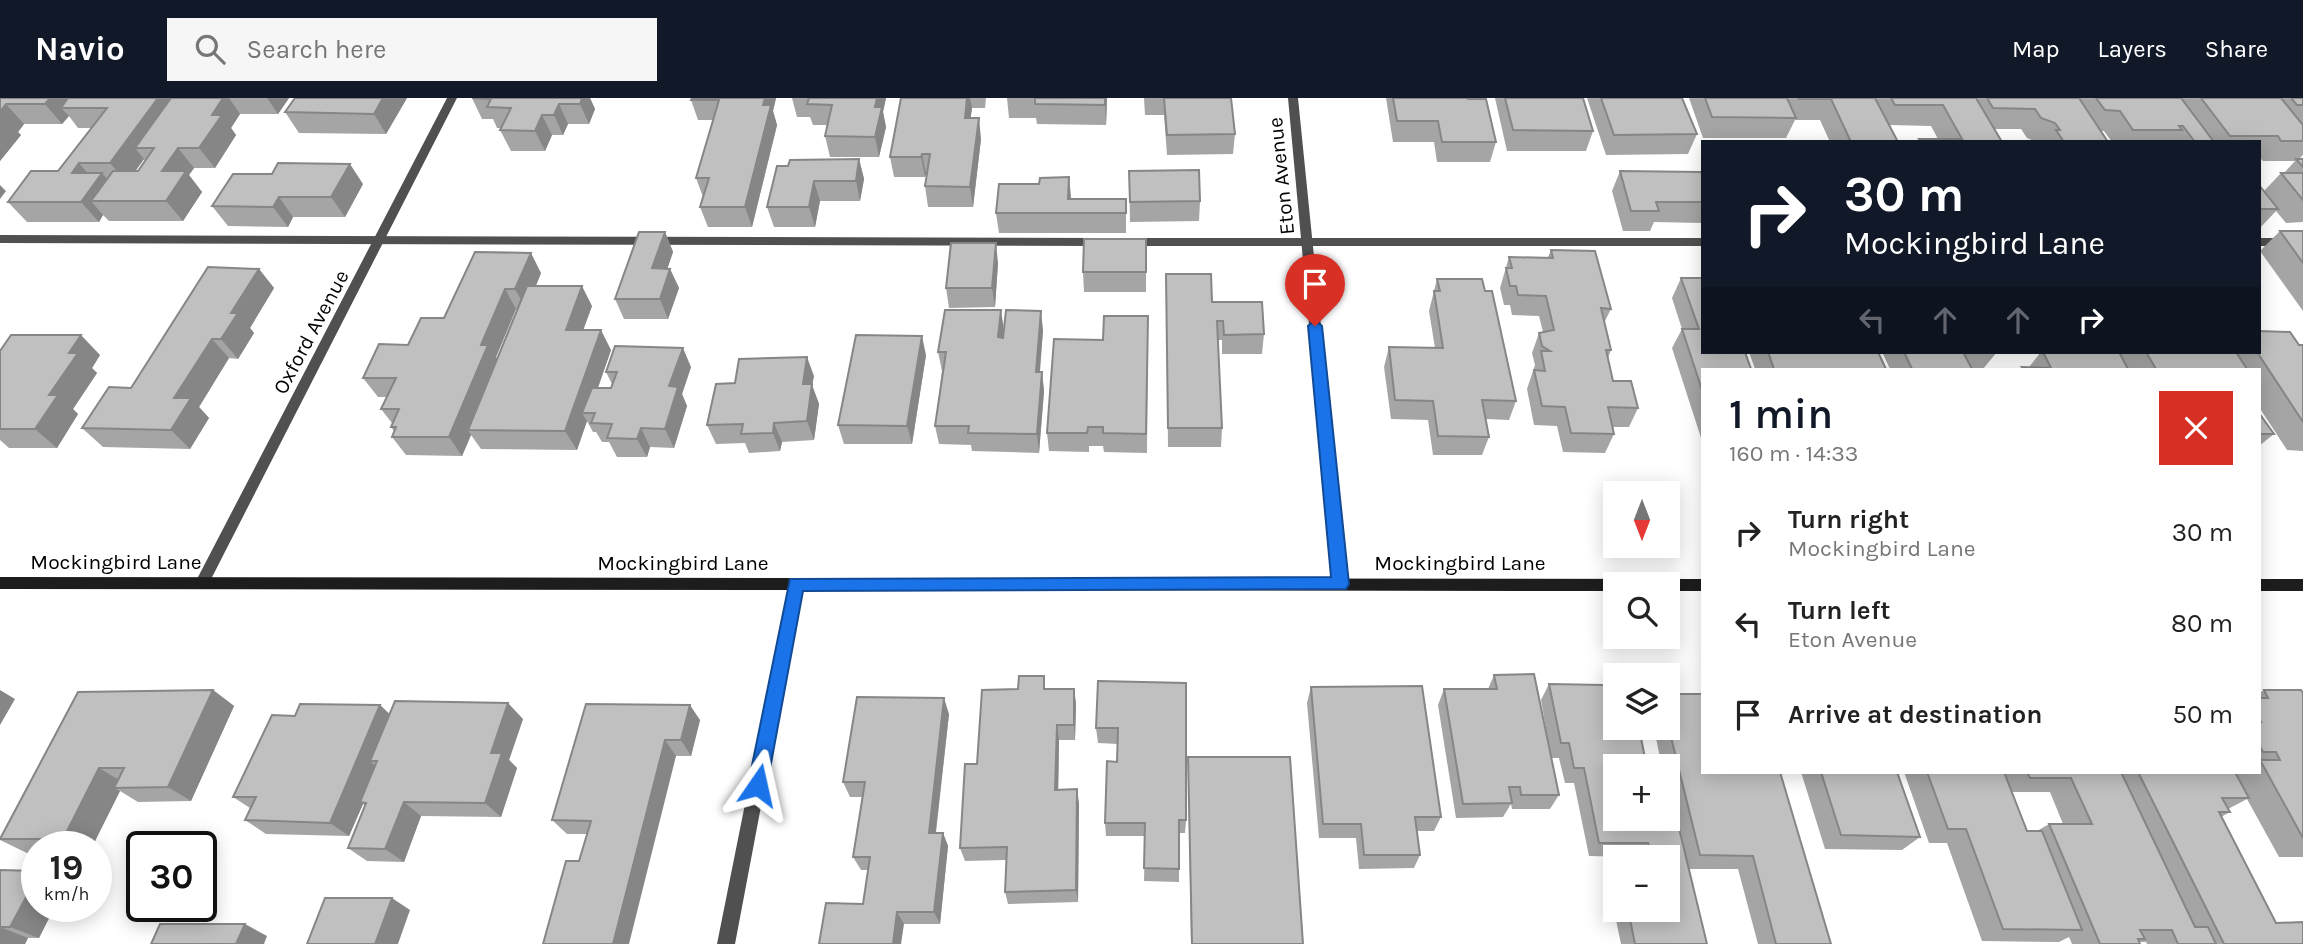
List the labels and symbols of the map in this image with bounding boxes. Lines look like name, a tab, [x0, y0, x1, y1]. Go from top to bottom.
street label: Eton Avenue	[1263, 116, 1299, 236]
pin	[1285, 254, 1345, 326]
street label: Oxford Avenue	[268, 266, 354, 398]
north arrow	[1603, 481, 1680, 558]
street label: Mockingbird Lane	[30, 550, 202, 574]
street label: Mockingbird Lane	[597, 551, 769, 575]
street label: Mockingbird Lane	[1374, 551, 1546, 575]
position arrow	[721, 748, 795, 822]
speed limit sign: 30	[126, 831, 217, 922]

